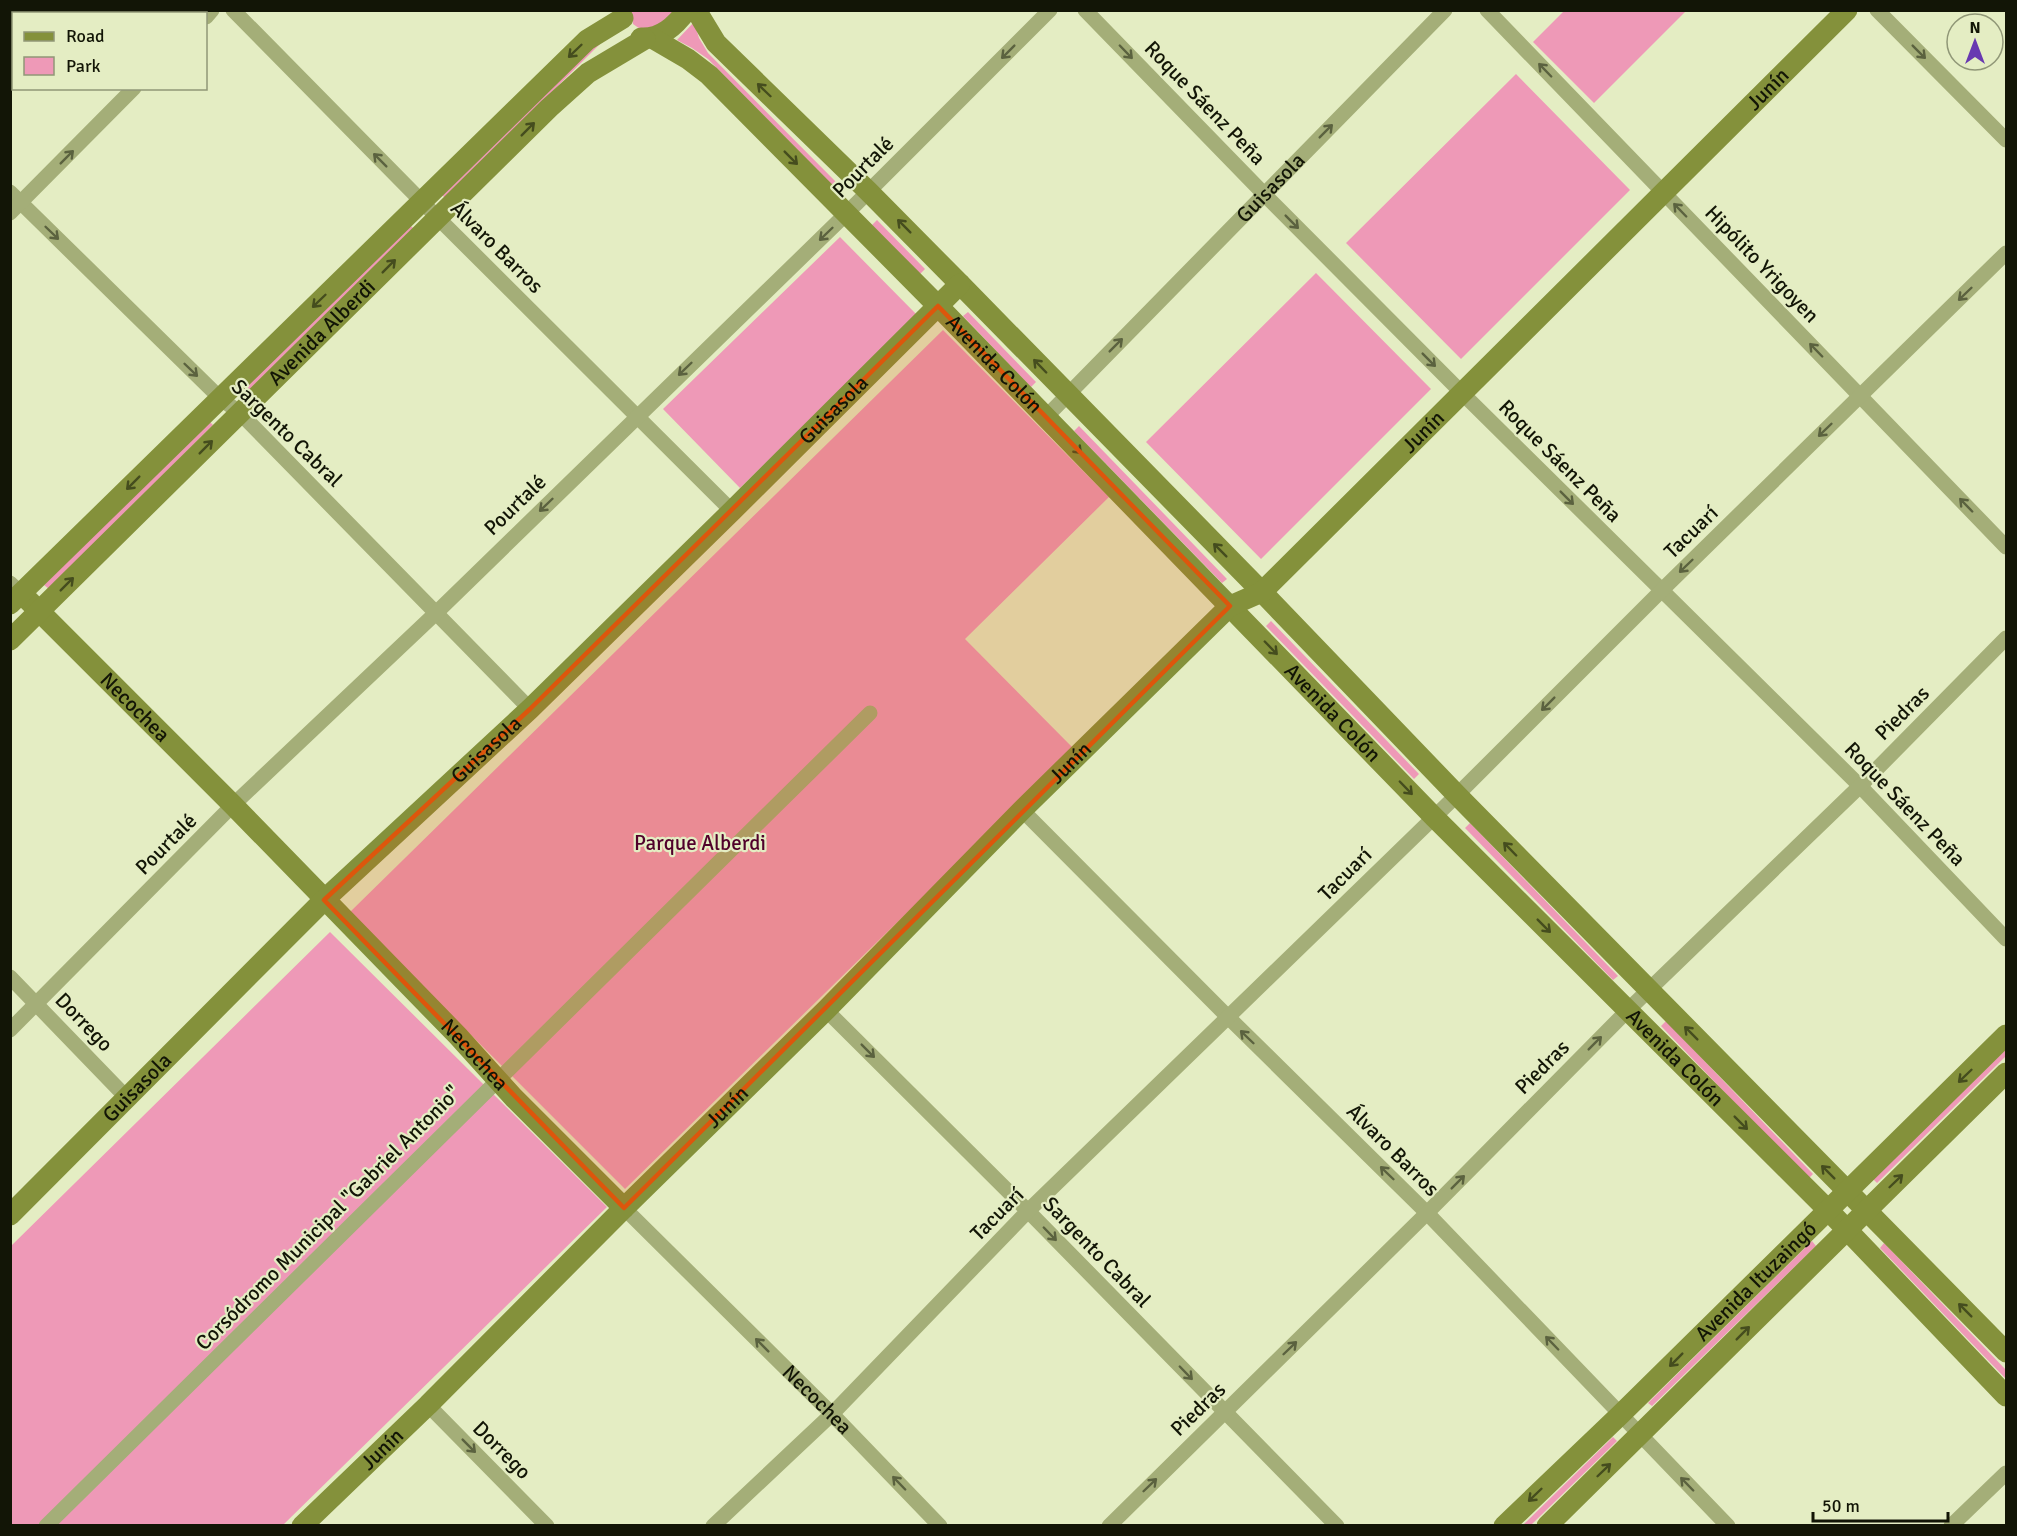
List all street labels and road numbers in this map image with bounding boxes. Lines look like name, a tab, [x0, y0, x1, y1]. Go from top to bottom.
street label: Roque Sáenz Peña	[1139, 35, 1271, 171]
street label: Junín	[1741, 62, 1794, 116]
street label: Pourtalé	[827, 131, 899, 203]
street label: Guisasola	[1231, 147, 1311, 228]
street label: Álvaro Barros	[445, 195, 549, 299]
street label: Hipólito Yrigoyen	[1699, 200, 1825, 328]
street label: Avenida Alberdi	[263, 274, 381, 391]
street label: Avenida Colón	[940, 309, 1048, 419]
street label: Guisasola	[793, 370, 874, 450]
street label: Sargento Cabral	[226, 374, 348, 492]
street label: Roque Sáenz Peña	[1493, 394, 1627, 528]
street label: Junín	[1396, 405, 1450, 458]
street label: Pourtalé	[478, 469, 552, 541]
street label: Tacuarí	[1659, 500, 1724, 564]
street label: Avenida Colón	[1279, 658, 1386, 767]
street label: Necochea	[95, 667, 175, 747]
street label: Piedras	[1869, 680, 1935, 746]
street label: Guisasola	[445, 710, 527, 789]
street label: Junín	[1043, 736, 1097, 789]
street label: Roque Sáenz Peña	[1839, 736, 1971, 872]
street label: Pourtalé	[130, 808, 202, 880]
street label: Tacuarí	[1313, 842, 1377, 906]
street label: Dorrego	[50, 987, 118, 1057]
street label: Avenida Colón	[1621, 1003, 1729, 1112]
street label: Necochea	[436, 1013, 514, 1096]
street label: Piedras	[1509, 1034, 1575, 1100]
street label: Guisasola	[97, 1047, 177, 1128]
street label: Corsódromo Municipal "Gabriel Antonio"	[190, 1080, 466, 1356]
street label: Junín	[700, 1080, 754, 1134]
street label: Álvaro Barros	[1341, 1098, 1445, 1202]
street label: Tacuarí	[965, 1182, 1029, 1246]
street label: Sargento Cabral	[1038, 1191, 1156, 1313]
street label: Avenida Ituzaingó	[1690, 1216, 1822, 1347]
street label: Necochea	[777, 1359, 858, 1440]
street label: Piedras	[1165, 1376, 1231, 1442]
street label: Dorrego	[467, 1415, 537, 1485]
street label: Junín	[355, 1423, 409, 1476]

